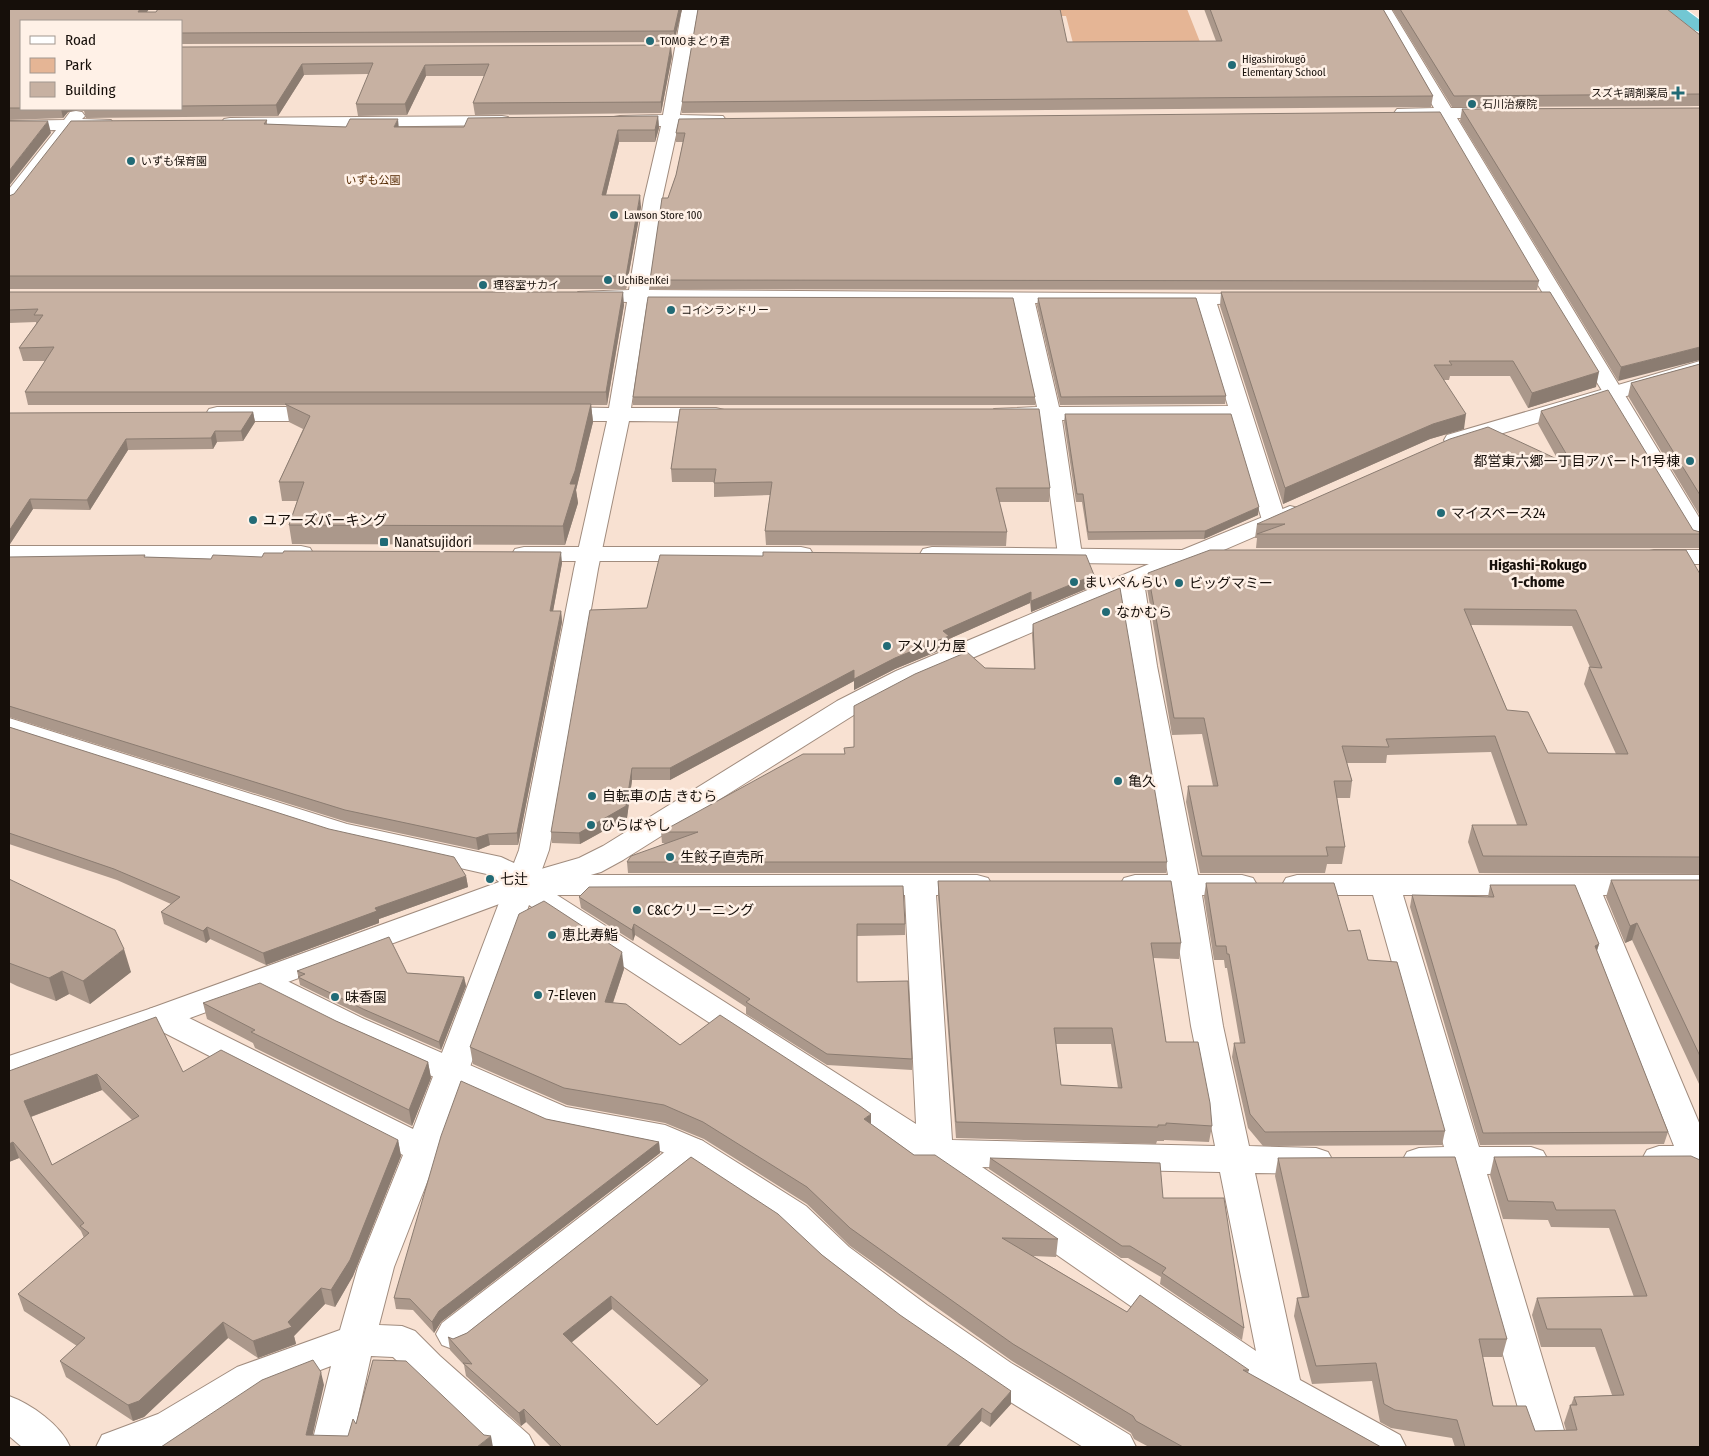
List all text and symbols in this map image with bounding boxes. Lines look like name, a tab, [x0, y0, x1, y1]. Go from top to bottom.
legend	[20, 20, 182, 110]
text: Road	[65, 31, 96, 49]
marker: TOMOまどり君	[644, 35, 656, 47]
place label: TOMOまどり君	[660, 35, 730, 48]
place label: Higashirokugō Elementary School	[1242, 53, 1326, 79]
text: Park	[65, 56, 92, 74]
marker: Higashirokugō Elementary School	[1226, 59, 1238, 71]
text: Building	[65, 81, 116, 99]
place label: スズキ調剤薬局	[1591, 87, 1668, 100]
marker: スズキ調剤薬局	[1672, 87, 1684, 99]
marker: 石川治療院	[1466, 98, 1478, 110]
place label: 石川治療院	[1482, 98, 1537, 111]
marker: いずも保育園	[125, 155, 137, 167]
place label: いずも保育園	[141, 155, 207, 168]
park label: いずも公園	[346, 174, 401, 187]
marker: Lawson Store 100	[608, 209, 620, 221]
place label: Lawson Store 100	[624, 209, 702, 222]
marker: UchiBenKei	[602, 274, 614, 286]
place label: UchiBenKei	[618, 274, 669, 287]
marker: 理容室サカイ	[477, 279, 489, 291]
place label: 理容室サカイ	[493, 279, 559, 292]
marker: コインランドリー	[665, 304, 677, 316]
place label: コインランドリー	[681, 304, 769, 317]
place label: 都営東六郷一丁目アパート11号棟	[1474, 453, 1680, 470]
marker: 都営東六郷一丁目アパート11号棟	[1684, 455, 1696, 467]
place label: マイスペース24	[1451, 505, 1546, 522]
marker: マイスペース24	[1435, 507, 1447, 519]
place label: ユアーズパーキング	[263, 512, 387, 529]
marker: ユアーズパーキング	[247, 514, 259, 526]
place label: Nanatsujidori	[394, 534, 472, 551]
marker: Nanatsujidori	[378, 536, 390, 548]
district label: Higashi-Rokugo 1-chome	[1489, 556, 1587, 591]
place label: まいぺんらい	[1084, 574, 1168, 591]
place label: ビッグマミー	[1189, 575, 1273, 592]
marker: まいぺんらい	[1068, 576, 1080, 588]
marker: ビッグマミー	[1173, 577, 1185, 589]
place label: なかむら	[1116, 604, 1172, 621]
marker: なかむら	[1100, 606, 1112, 618]
place label: アメリカ屋	[897, 638, 966, 655]
marker: アメリカ屋	[881, 640, 893, 652]
place label: 亀久	[1128, 773, 1156, 790]
marker: 亀久	[1112, 775, 1124, 787]
place label: 自転車の店 きむら	[602, 788, 717, 805]
marker: 自転車の店 きむら	[586, 790, 598, 802]
place label: ひらばやし	[601, 817, 671, 834]
marker: ひらばやし	[585, 819, 597, 831]
place label: 生餃子直売所	[680, 849, 764, 866]
marker: 生餃子直売所	[664, 851, 676, 863]
place label: 七辻	[500, 871, 528, 888]
marker: 七辻	[484, 873, 496, 885]
place label: C&Cクリーニング	[647, 902, 754, 919]
marker: C&Cクリーニング	[631, 904, 643, 916]
place label: 恵比寿鮨	[562, 927, 618, 944]
marker: 恵比寿鮨	[546, 929, 558, 941]
place label: 7-Eleven	[548, 987, 596, 1004]
place label: 味香園	[345, 989, 387, 1006]
marker: 7-Eleven	[532, 989, 544, 1001]
marker: 味香園	[329, 991, 341, 1003]

